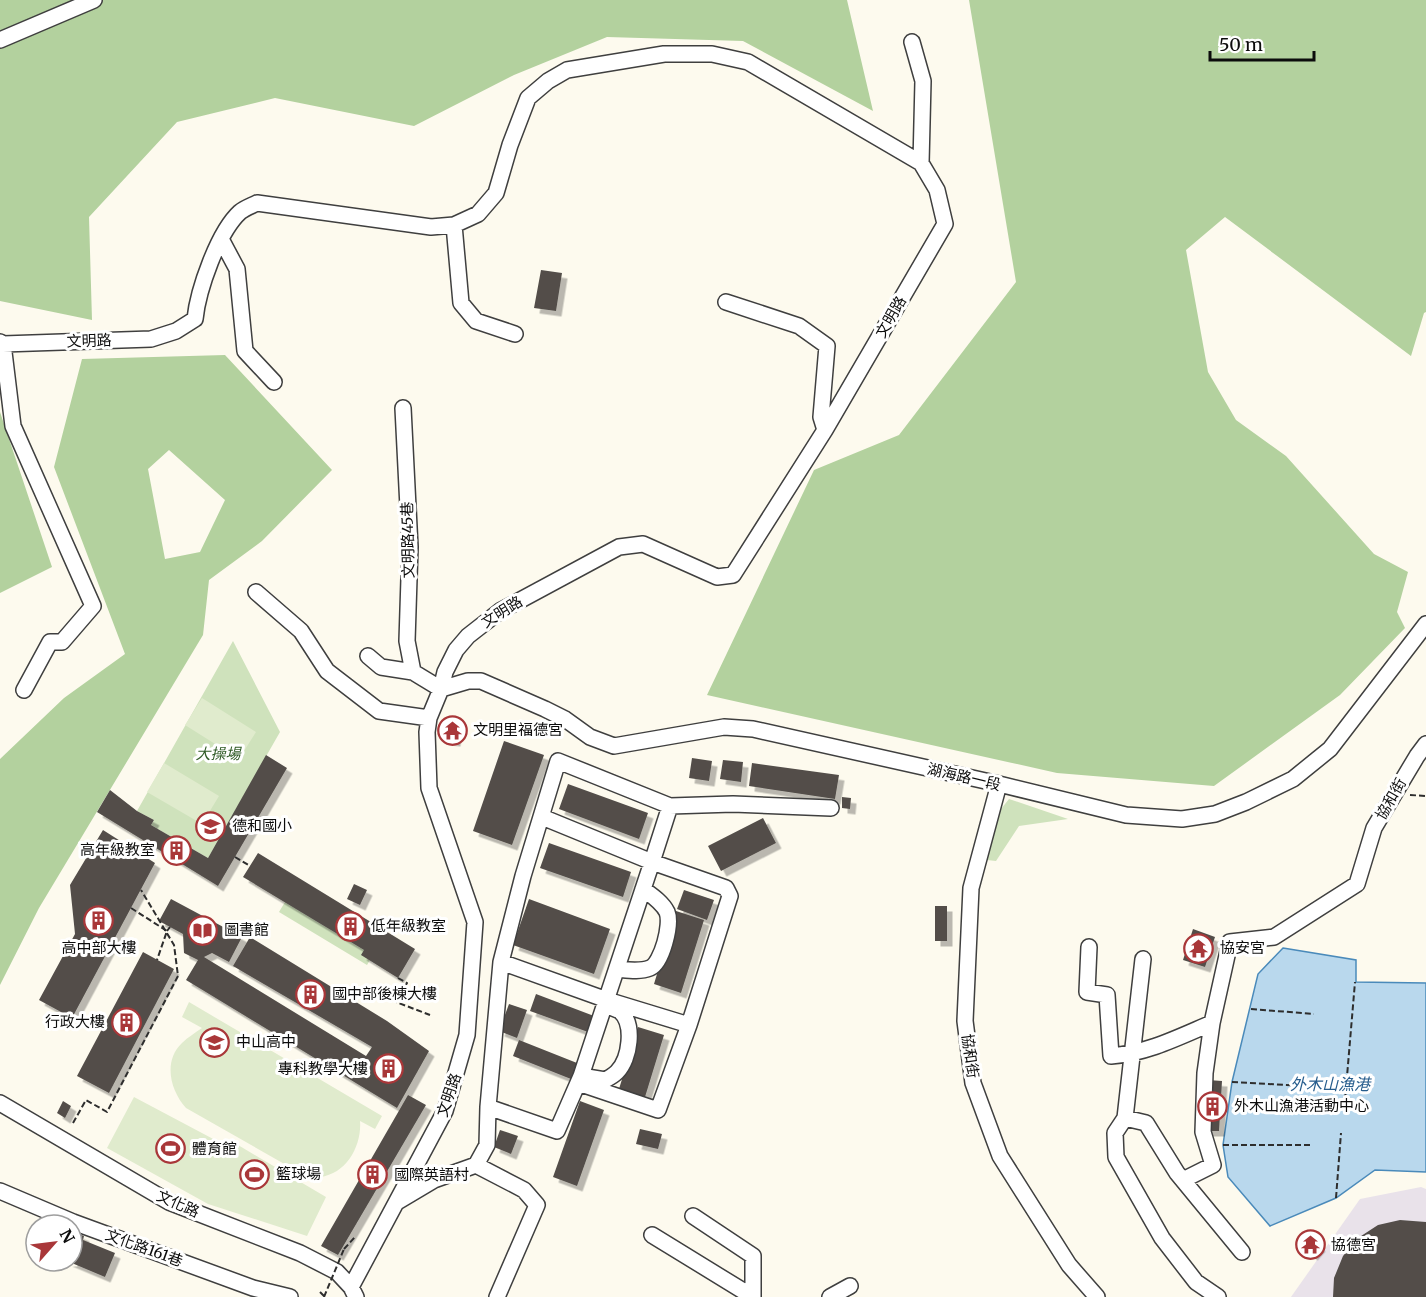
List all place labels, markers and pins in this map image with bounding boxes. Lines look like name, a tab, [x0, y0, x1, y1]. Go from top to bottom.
temple icon: 文明里福德宮	[436, 714, 468, 746]
place label: 文明里福德宮	[473, 720, 563, 739]
school or university icon: 德和國小	[195, 810, 227, 842]
place label: 德和國小	[232, 816, 292, 835]
building icon: 高年級教室	[160, 834, 192, 866]
place label: 高年級教室	[80, 840, 155, 859]
building icon: 高中部大樓	[83, 905, 115, 937]
building icon: 低年級教室	[334, 910, 366, 942]
library icon: 圖書館	[187, 914, 219, 946]
place label: 低年級教室	[371, 916, 446, 935]
place label: 圖書館	[224, 920, 269, 939]
temple icon: 協安宮	[1183, 932, 1215, 964]
place label: 高中部大樓	[61, 938, 137, 957]
place label: 協安宮	[1220, 938, 1265, 957]
building icon: 國中部後棟大樓	[295, 978, 327, 1010]
place label: 國中部後棟大樓	[332, 984, 437, 1003]
building icon: 行政大樓	[110, 1006, 142, 1038]
place label: 行政大樓	[45, 1012, 105, 1031]
school or university icon: 中山高中	[199, 1026, 231, 1058]
place label: 中山高中	[236, 1032, 296, 1051]
building icon: 專科教學大樓	[373, 1053, 405, 1085]
place label: 專科教學大樓	[278, 1059, 368, 1078]
building icon: 外木山漁港活動中心	[1197, 1090, 1229, 1122]
place label: 外木山漁港活動中心	[1234, 1096, 1369, 1115]
sports icon: 體育館	[155, 1133, 187, 1165]
place label: 體育館	[192, 1139, 237, 1158]
sports icon: 籃球場	[239, 1158, 271, 1190]
building icon: 國際英語村	[357, 1159, 389, 1191]
place label: 籃球場	[276, 1164, 321, 1183]
place label: 國際英語村	[394, 1165, 469, 1184]
temple icon: 協德宮	[1294, 1229, 1326, 1261]
place label: 協德宮	[1331, 1235, 1376, 1254]

